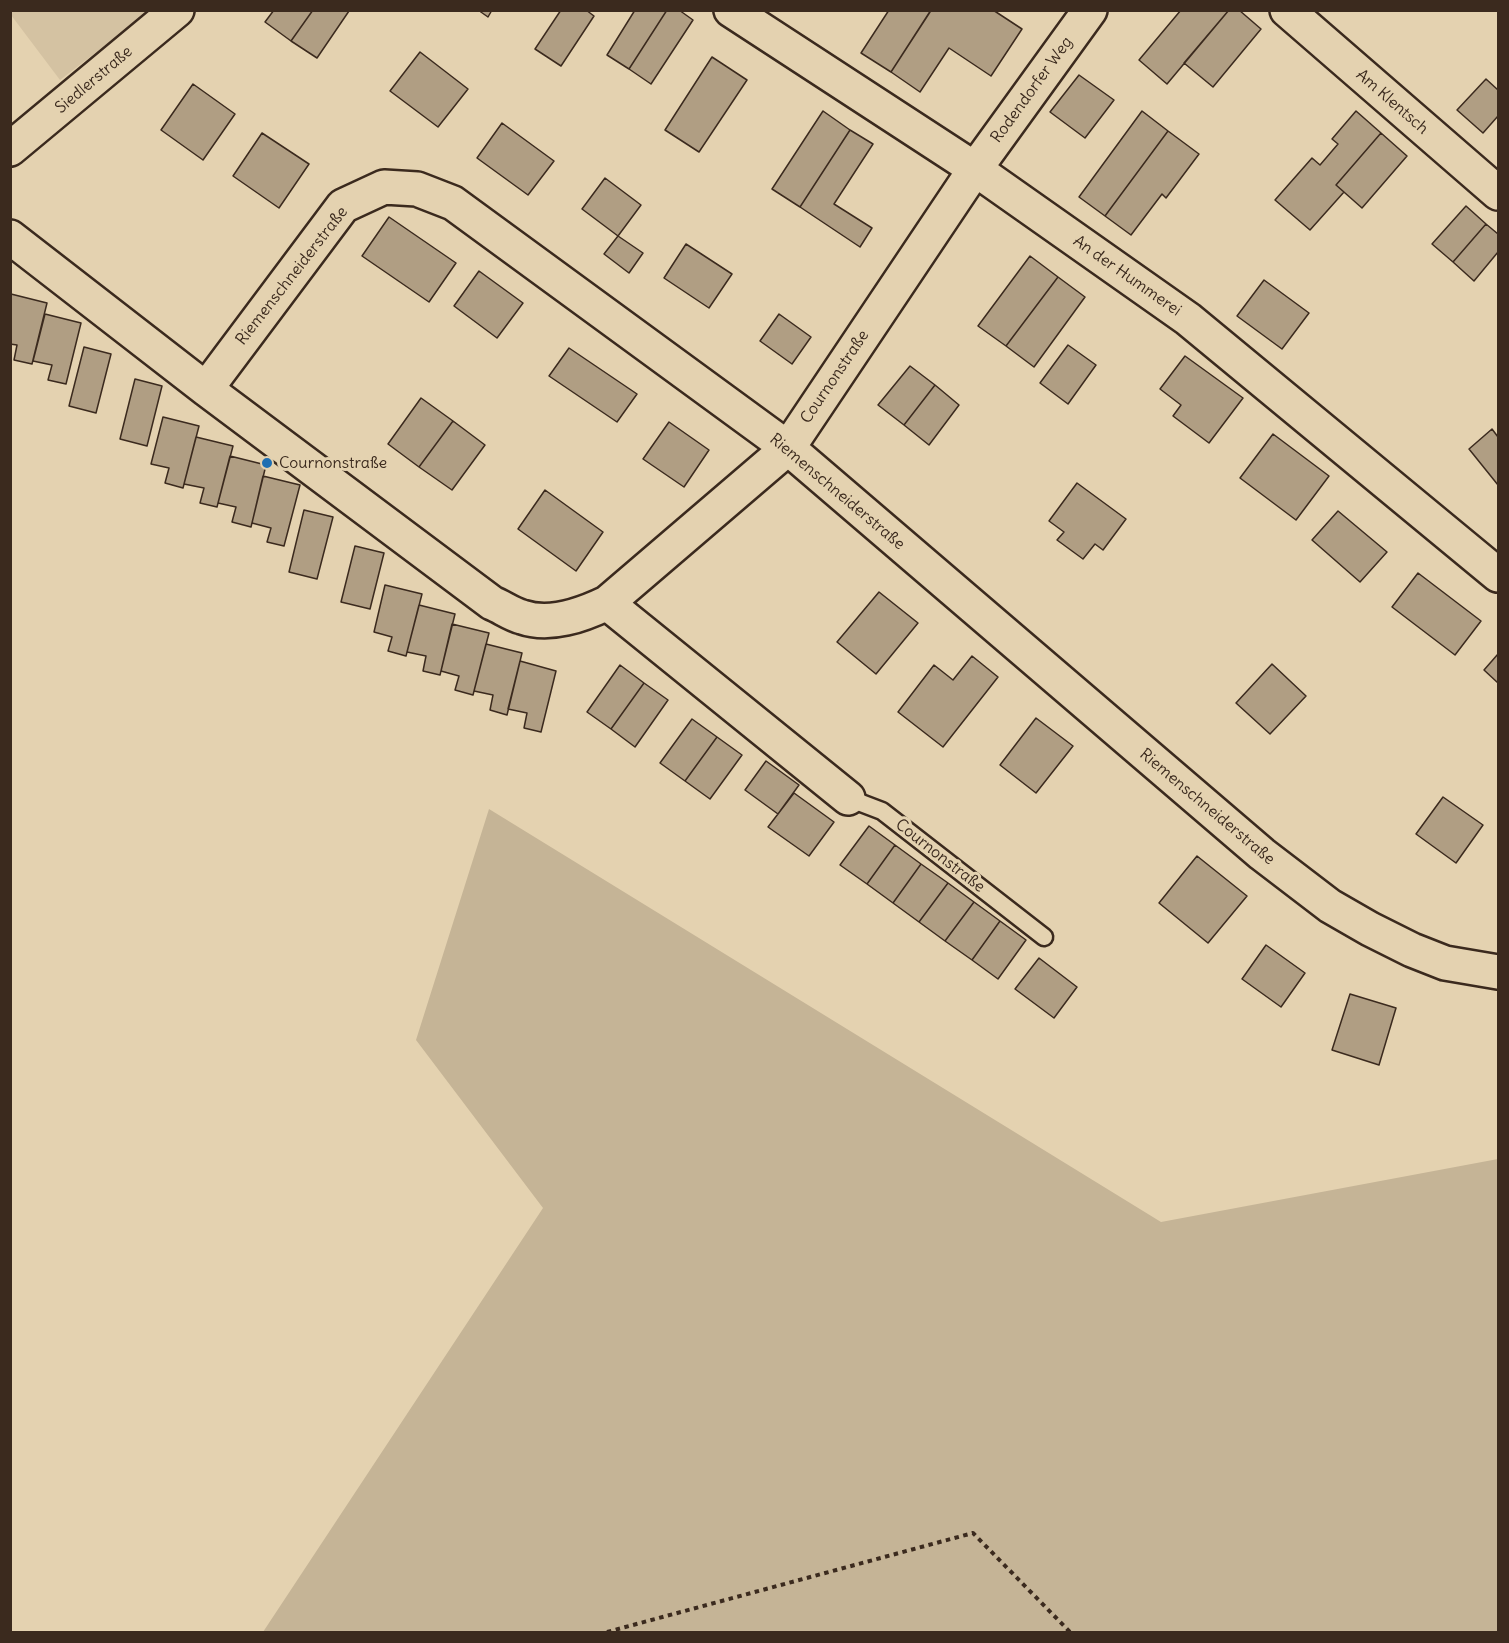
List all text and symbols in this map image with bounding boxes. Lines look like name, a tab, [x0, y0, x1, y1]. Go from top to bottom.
street label: Rodendorfer Weg	[987, 33, 1077, 147]
street label: Siedlerstraße	[52, 42, 136, 118]
street label: Am Klentsch	[1352, 65, 1432, 139]
street label: Riemenschneiderstraße	[232, 203, 352, 349]
street label: An der Hummerei	[1069, 232, 1185, 320]
street label: Cournonstraße	[797, 327, 873, 427]
street label: Riemenschneiderstraße	[766, 430, 908, 554]
place label: Cournonstraße	[279, 453, 387, 473]
marker: Cournonstraße	[260, 456, 274, 470]
street label: Riemenschneiderstraße	[1136, 745, 1278, 869]
street label: Cournonstraße	[891, 815, 989, 897]

